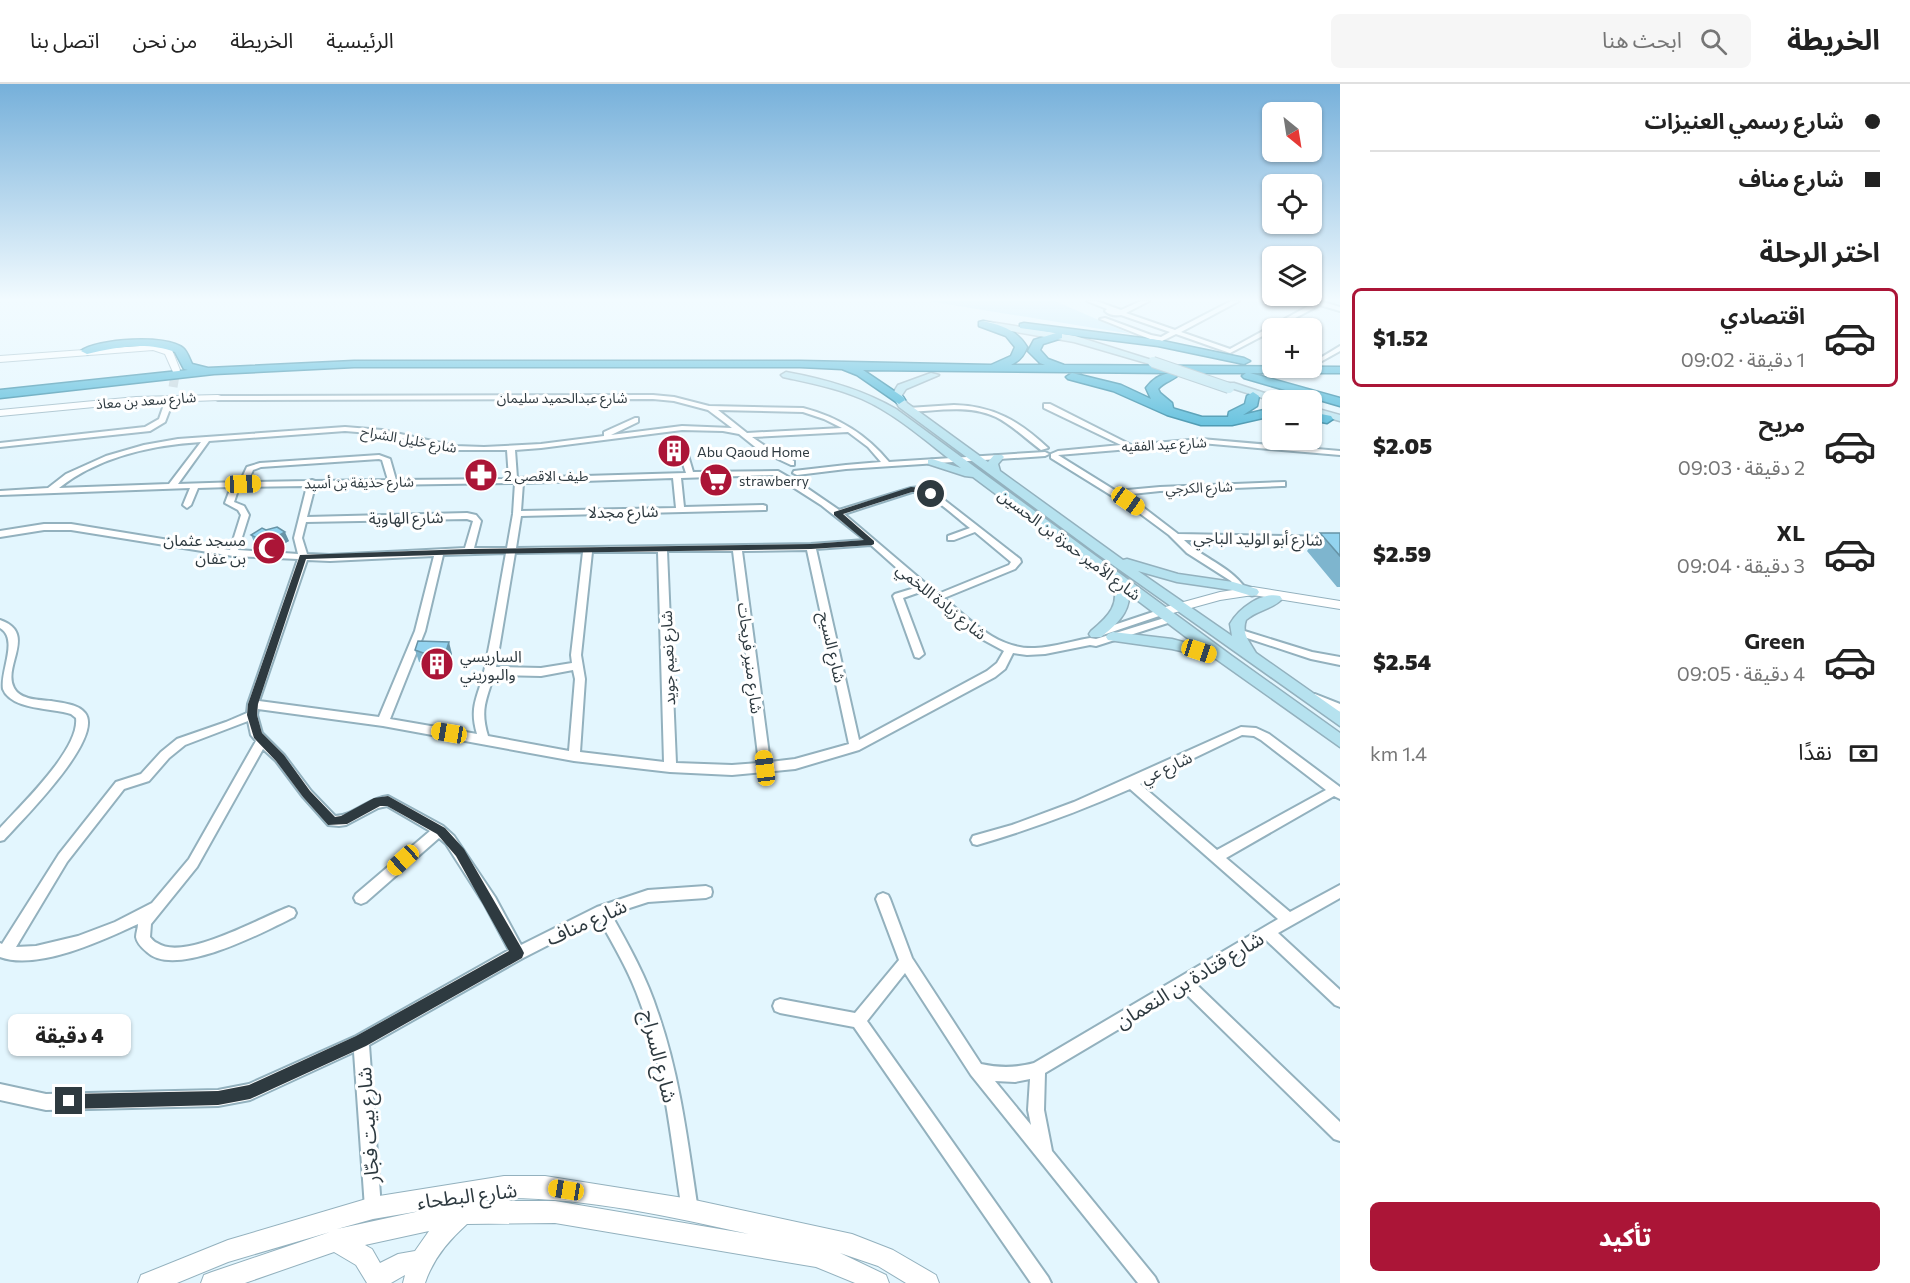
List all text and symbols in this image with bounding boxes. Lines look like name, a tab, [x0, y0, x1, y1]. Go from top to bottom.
search box	[1331, 14, 1751, 68]
text: الخريطة	[1787, 22, 1880, 56]
icon: search	[1697, 25, 1730, 58]
text: ابحث هنا	[1602, 26, 1682, 53]
text: اتصل بنا	[30, 27, 100, 52]
text: من نحن	[133, 27, 197, 52]
text: الخريطة	[230, 27, 293, 52]
text: الرئيسية	[326, 27, 394, 52]
north arrow	[1262, 102, 1322, 162]
map controls	[1262, 102, 1322, 450]
text: شارع رسمي العنيزات	[1644, 107, 1844, 134]
text: شارع مناف	[1738, 165, 1844, 192]
button: locate	[1262, 174, 1322, 234]
text: اختر الرحلة	[1760, 235, 1880, 268]
button: layers	[1262, 246, 1322, 306]
text: اقتصادي	[1720, 302, 1805, 329]
icon: car	[1823, 311, 1877, 365]
button: +	[1262, 318, 1322, 378]
text: $1.52	[1373, 324, 1428, 351]
text: 1 دقيقة · 09:02	[1681, 347, 1805, 371]
street label: شارع سعد بن معاذ	[95, 388, 197, 415]
street label: شارع عبدالحميد سليمان	[497, 389, 627, 409]
button: −	[1262, 390, 1322, 450]
text: مريح	[1759, 410, 1805, 437]
icon: car	[1823, 419, 1877, 473]
street label: شارع خليل الشراح	[359, 422, 458, 459]
text: $2.05	[1373, 432, 1432, 459]
building icon: Abu Qaoud Home	[656, 433, 692, 469]
street label: شارع عيد الفقيه	[1121, 433, 1207, 458]
place label: Abu Qaoud Home	[697, 443, 810, 460]
text: 2 دقيقة · 09:03	[1678, 455, 1805, 479]
pharmacy icon: طيف الاقصى 2	[463, 457, 499, 493]
supermarket icon: strawberry	[698, 462, 734, 498]
place label: طيف الاقصى 2	[504, 467, 589, 485]
place label: strawberry	[739, 472, 809, 489]
street label: شارع حذيفة بن أسيد	[304, 473, 414, 494]
car	[225, 474, 261, 494]
street label: شارع الكرجي	[1165, 477, 1233, 500]
route start	[917, 480, 944, 507]
car	[1108, 483, 1148, 519]
street label: شارع الأمير حمزة بن الحسين	[993, 484, 1145, 607]
street label: شارع مجدلا	[588, 501, 659, 525]
street label: شارع الهاوية	[368, 507, 444, 531]
text: XL	[1777, 519, 1805, 546]
street label: شارع أبو الوليد الباجي	[1193, 527, 1323, 553]
icon: car	[1823, 527, 1877, 581]
place label: مسجد عثمان بن عفان	[163, 530, 246, 568]
mosque icon: مسجد عثمان بن عفان	[251, 530, 287, 566]
text: $2.59	[1373, 540, 1431, 567]
text: 3 دقيقة · 09:04	[1677, 553, 1805, 577]
street label: شارع زيادة اللخمي	[891, 559, 991, 646]
street label: شارع منير فريحات	[731, 601, 767, 715]
street label: شارع نعيم جويد	[656, 610, 682, 706]
street label: شارع السيح	[812, 610, 850, 685]
text: Green	[1744, 627, 1805, 654]
icon: car	[1823, 635, 1877, 689]
car	[1179, 637, 1219, 665]
building icon: الساريسي والبوريني	[419, 646, 455, 682]
place label: الساريسي والبوريني	[460, 646, 522, 686]
text: $2.54	[1373, 648, 1431, 675]
text: 4 دقيقة · 09:05	[1677, 661, 1805, 685]
car	[430, 721, 468, 745]
icon: cash	[1847, 737, 1880, 770]
text: نقدًا	[1798, 738, 1832, 765]
text: 1.4 km	[1370, 741, 1427, 765]
street label: شارع عي	[1137, 747, 1196, 791]
car	[754, 749, 776, 787]
car	[384, 841, 422, 879]
street label: شارع مناف	[542, 893, 632, 953]
street label: شارع قتادة بن النعمان	[1111, 925, 1270, 1036]
street label: شارع السراج	[633, 1007, 683, 1106]
callout: 4 دقيقة	[8, 1014, 130, 1056]
text: 4 دقيقة	[35, 1023, 104, 1047]
street label: شارع بيت فجّار	[351, 1066, 387, 1185]
route end	[55, 1087, 82, 1114]
street label: شارع البطحاء	[416, 1177, 519, 1217]
car	[547, 1178, 585, 1202]
button: تأكيد	[1370, 1202, 1880, 1271]

